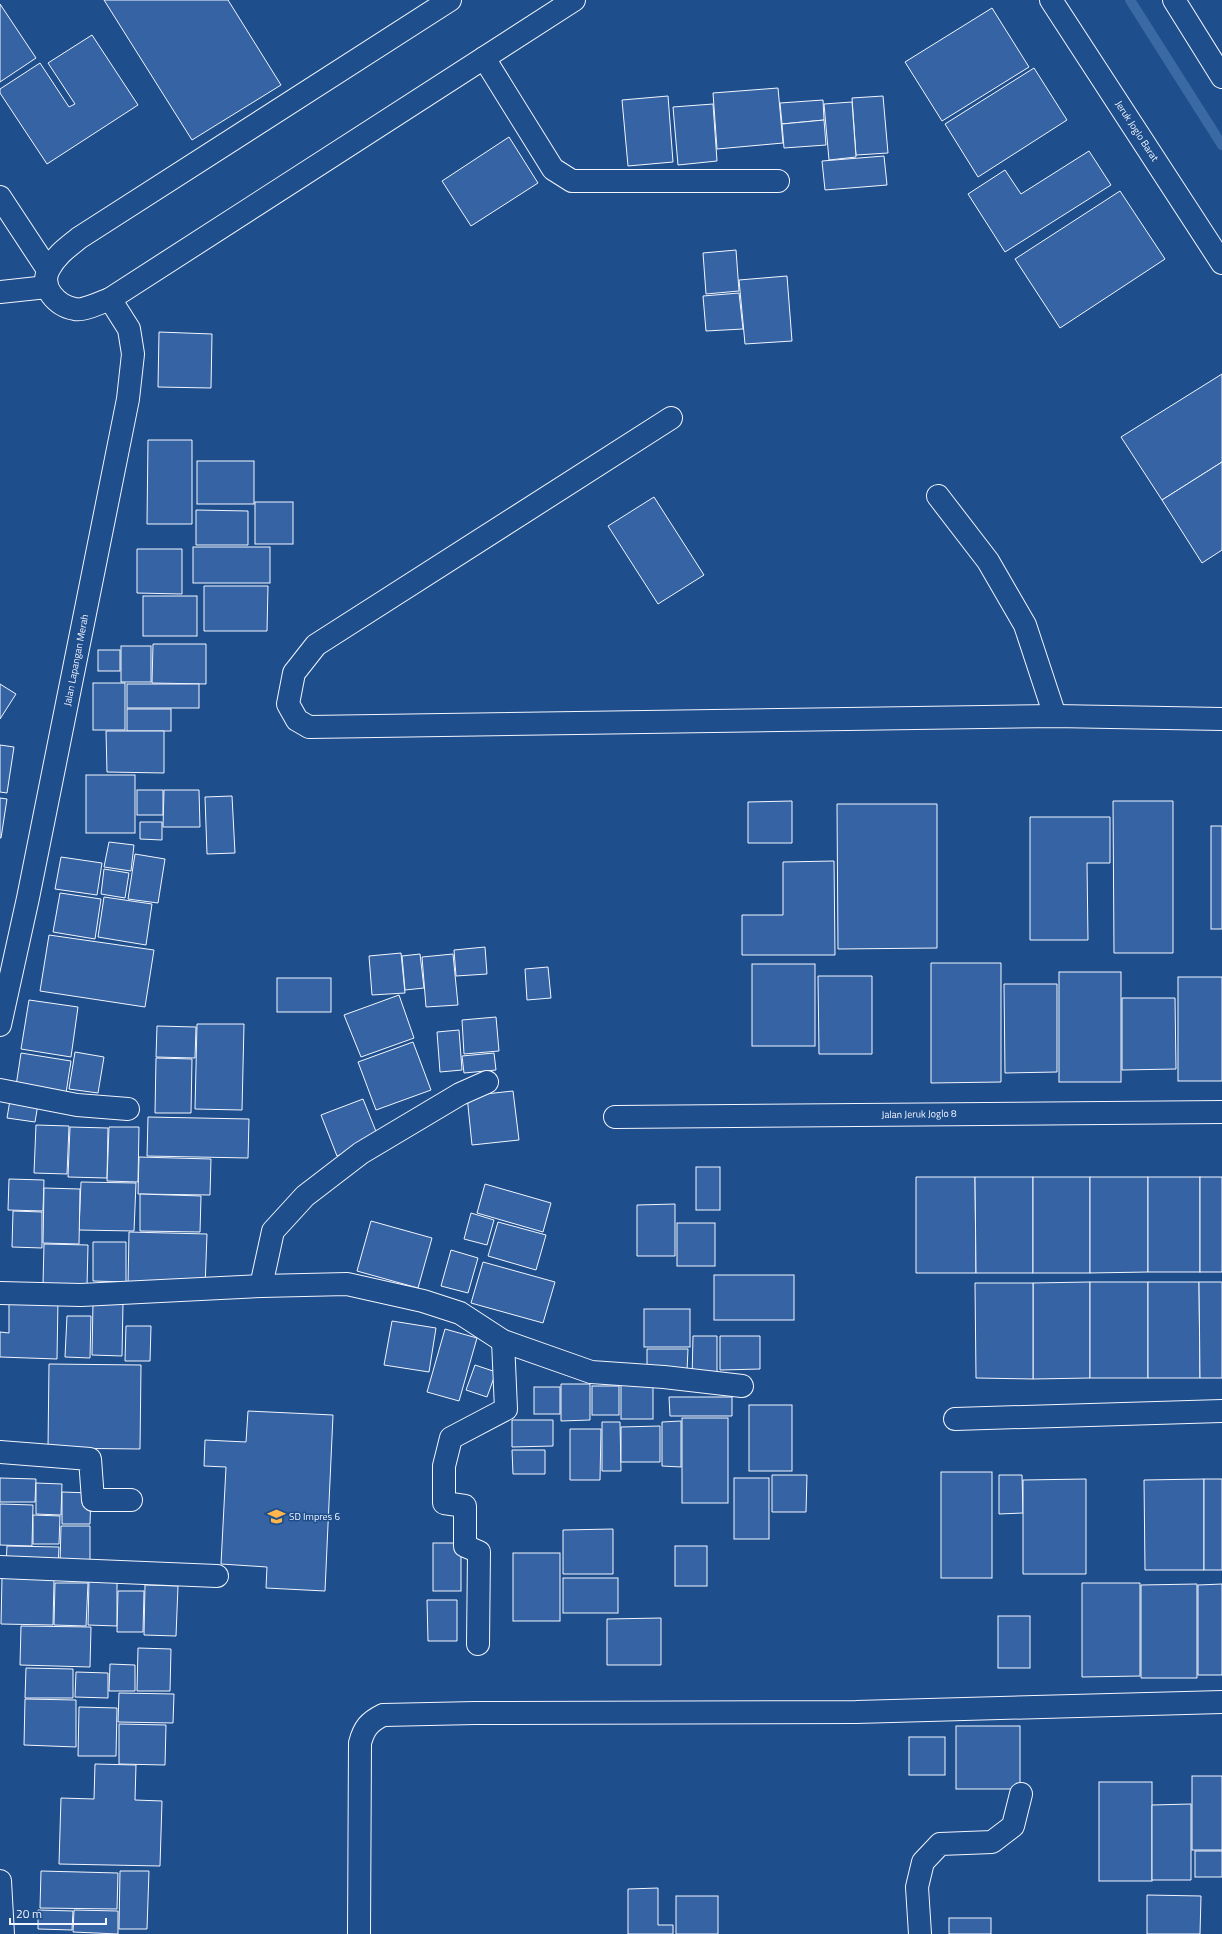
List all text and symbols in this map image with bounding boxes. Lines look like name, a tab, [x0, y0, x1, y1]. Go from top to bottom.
street label: Jeruk Joglo Barat	[1112, 98, 1163, 165]
street label: Jalan Lapangan Merah	[60, 613, 92, 707]
street label: Jalan Jeruk Joglo 8	[881, 1106, 957, 1122]
school or university icon: SD Impres 6	[266, 1506, 286, 1526]
place label: SD Impres 6	[289, 1509, 340, 1524]
scale bar	[10, 1900, 106, 1926]
text: 20 m	[16, 1904, 42, 1923]

